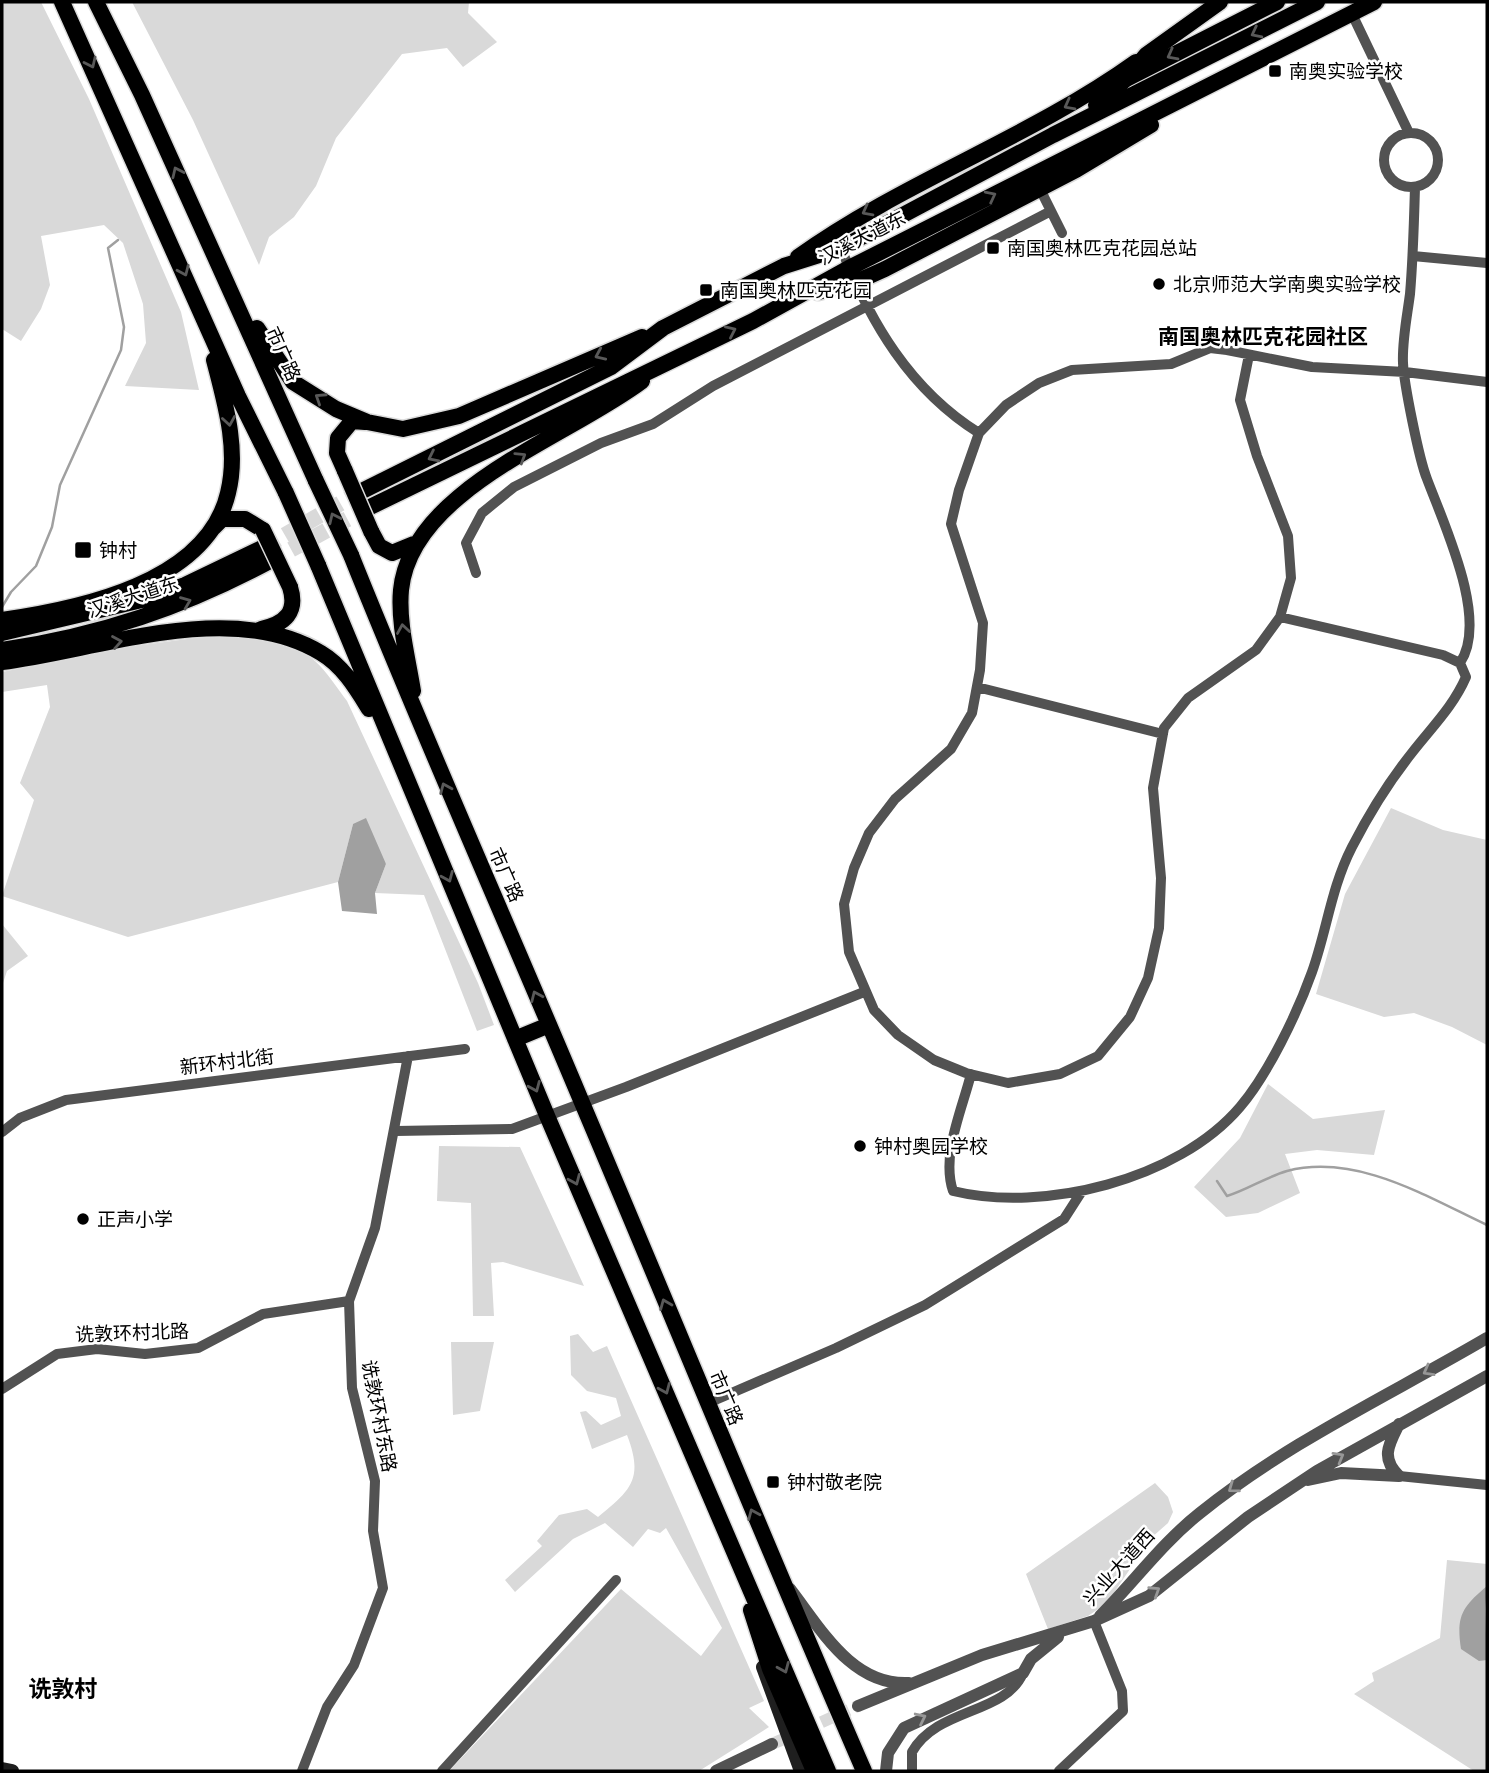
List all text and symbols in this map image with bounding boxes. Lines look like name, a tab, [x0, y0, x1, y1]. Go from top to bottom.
one-way arrow	[1251, 24, 1264, 38]
one-way arrow	[1167, 47, 1179, 60]
one-way arrow	[83, 56, 97, 68]
place label: 南奥实验学校	[1289, 60, 1403, 83]
marker: 南奥实验学校	[1267, 63, 1283, 79]
one-way arrow	[1063, 97, 1076, 110]
one-way arrow	[171, 167, 185, 179]
one-way arrow	[984, 191, 996, 205]
one-way arrow	[862, 203, 875, 217]
street label: 汉溪大道东	[814, 206, 910, 270]
place label: 南国奥林匹克花园总站	[1007, 237, 1197, 260]
marker: 南国奥林匹克花园总站	[985, 240, 1001, 256]
one-way arrow	[176, 264, 190, 276]
place label: 北京师范大学南奥实验学校	[1173, 273, 1401, 296]
marker: 北京师范大学南奥实验学校	[1151, 276, 1167, 292]
place label: 南国奥林匹克花园	[720, 279, 872, 302]
marker: 南国奥林匹克花园	[698, 282, 714, 298]
street label: 市广路	[261, 323, 305, 385]
district label: 南国奥林匹克花园社区	[1158, 325, 1368, 349]
one-way arrow	[724, 326, 736, 340]
one-way arrow	[595, 347, 607, 361]
one-way arrow	[314, 394, 327, 407]
one-way arrow	[221, 415, 236, 427]
one-way arrow	[428, 449, 440, 463]
one-way arrow	[513, 452, 526, 465]
one-way arrow	[328, 513, 342, 525]
place label: 钟村	[99, 539, 137, 562]
marker: 钟村	[73, 540, 93, 560]
street label: 汉溪大道东	[84, 571, 182, 623]
one-way arrow	[179, 597, 191, 611]
one-way arrow	[396, 623, 411, 635]
one-way arrow	[111, 635, 123, 650]
one-way arrow	[440, 782, 454, 794]
street label: 市广路	[484, 844, 528, 906]
one-way arrow	[439, 870, 453, 882]
one-way arrow	[530, 991, 544, 1003]
street label: 新环村北街	[178, 1045, 276, 1079]
one-way arrow	[527, 1080, 541, 1092]
place label: 钟村奥园学校	[874, 1135, 988, 1158]
marker: 钟村奥园学校	[852, 1138, 868, 1154]
one-way arrow	[567, 1173, 581, 1186]
place label: 正声小学	[97, 1208, 173, 1231]
marker: 正声小学	[75, 1211, 91, 1227]
one-way arrow	[659, 1299, 673, 1312]
street label: 诜敦环村北路	[75, 1320, 189, 1346]
street label: 诜敦环村东路	[357, 1358, 401, 1474]
one-way arrow	[1422, 1363, 1435, 1377]
street label: 市广路	[704, 1367, 748, 1429]
one-way arrow	[657, 1382, 671, 1395]
one-way arrow	[1332, 1453, 1345, 1466]
place label: 钟村敬老院	[787, 1471, 882, 1494]
marker: 钟村敬老院	[765, 1474, 781, 1490]
one-way arrow	[1228, 1480, 1241, 1492]
one-way arrow	[747, 1509, 761, 1521]
street label: 兴业大道西	[1079, 1524, 1159, 1610]
one-way arrow	[1148, 1586, 1161, 1599]
one-way arrow	[776, 1661, 790, 1673]
district label: 诜敦村	[29, 1676, 98, 1703]
one-way arrow	[914, 1713, 926, 1727]

